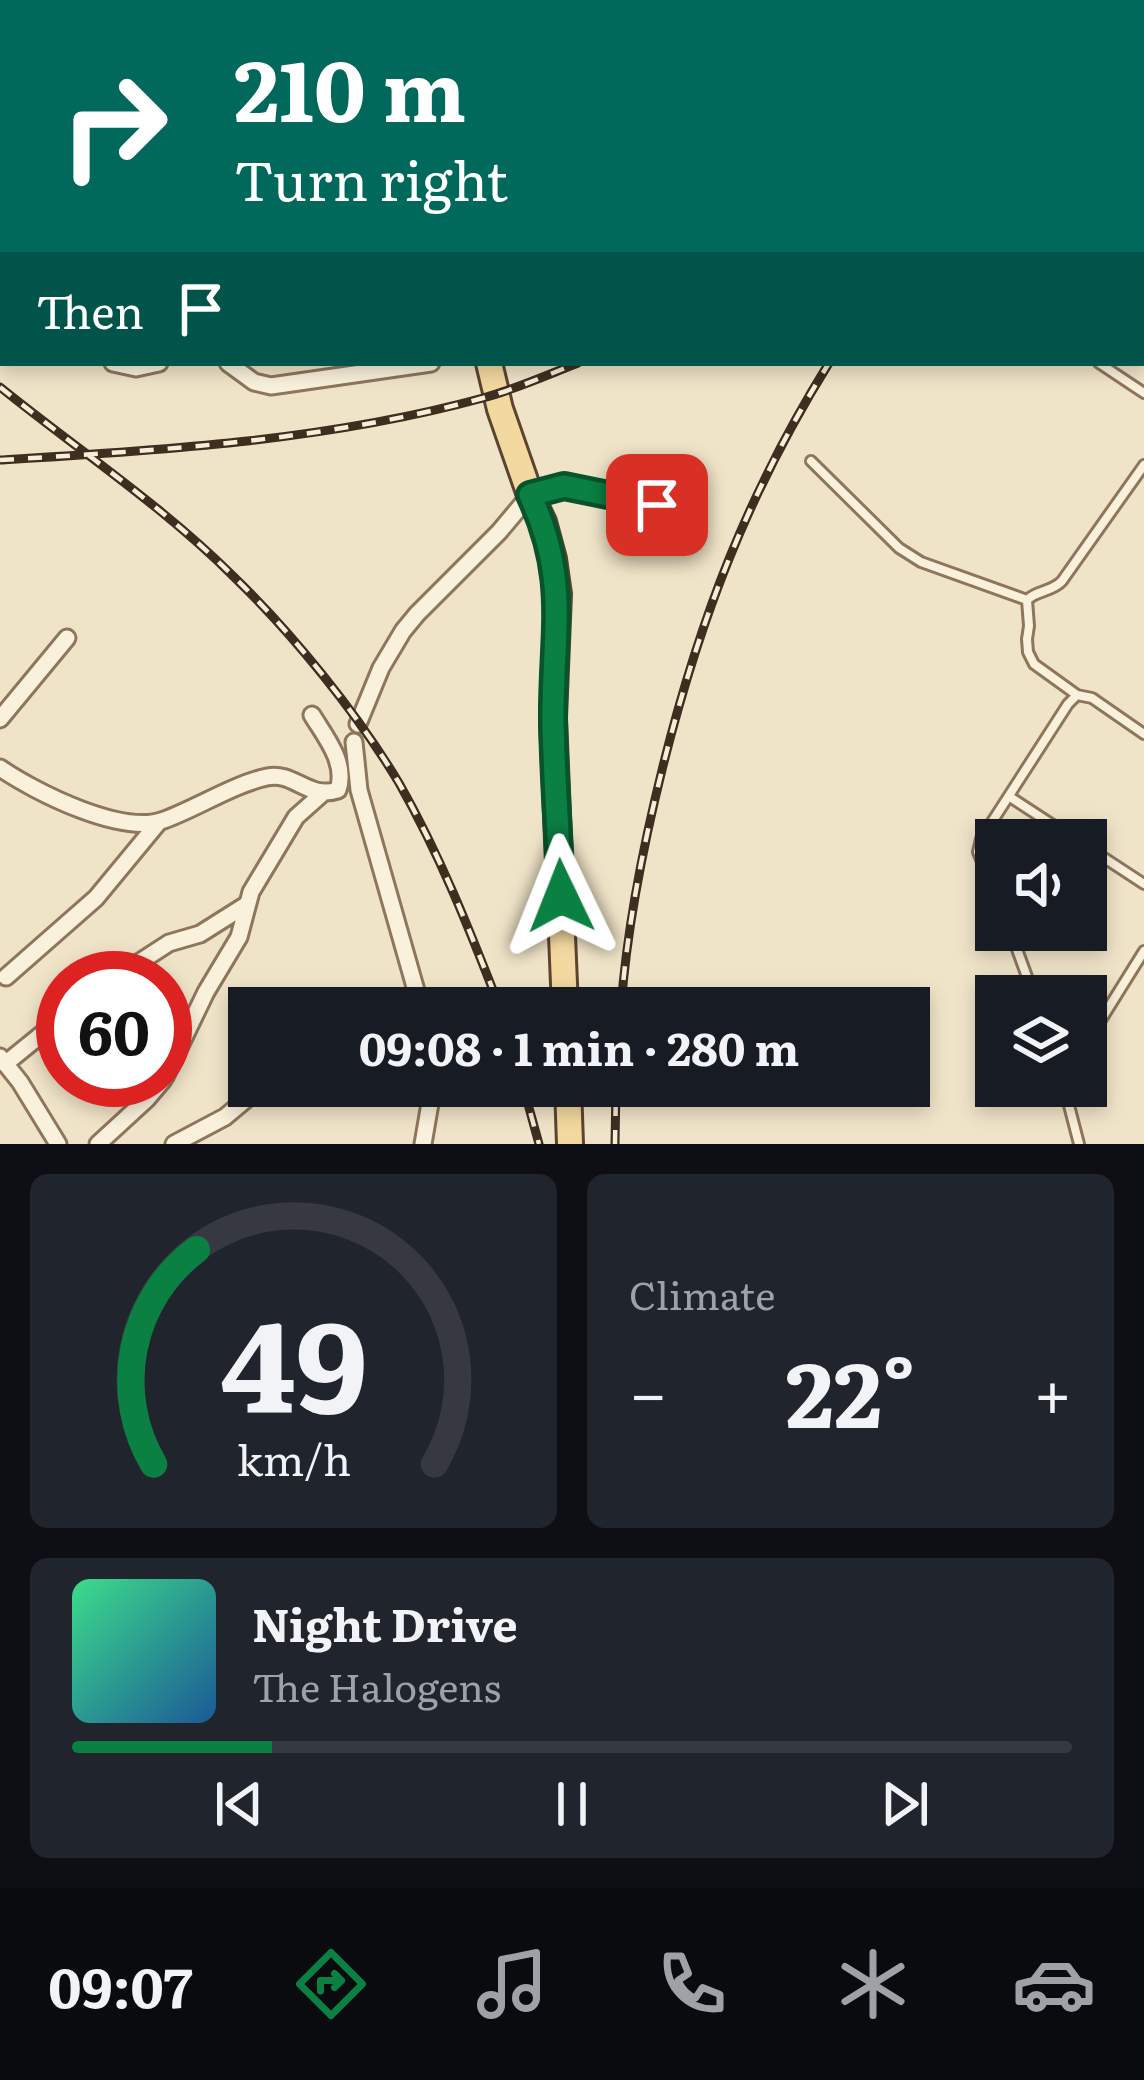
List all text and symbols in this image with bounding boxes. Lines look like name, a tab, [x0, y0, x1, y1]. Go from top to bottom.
text: 210 m	[234, 23, 466, 148]
icon: right	[36, 48, 192, 204]
text: Turn right	[234, 137, 508, 218]
text: Then	[36, 276, 144, 343]
icon: arrive	[168, 276, 234, 342]
pin	[606, 454, 708, 556]
icon: arrive	[624, 472, 690, 538]
map controls	[975, 819, 1107, 1107]
button: sound	[975, 819, 1107, 951]
position arrow	[498, 833, 624, 959]
speed limit sign: 60	[36, 951, 192, 1107]
button: layers	[975, 975, 1107, 1107]
text: 09:08 · 1 min · 280 m	[359, 1013, 799, 1080]
text: Climate	[629, 1264, 775, 1322]
text: 49	[220, 1266, 367, 1451]
text: 22°	[785, 1322, 916, 1456]
text: −	[629, 1340, 667, 1438]
text: +	[1034, 1340, 1072, 1438]
text: km/h	[236, 1426, 351, 1489]
text: Night Drive	[252, 1589, 518, 1656]
text: The Halogens	[252, 1656, 501, 1714]
icon: previous	[206, 1771, 272, 1837]
icon: pause	[539, 1771, 605, 1837]
icon: next	[872, 1771, 938, 1837]
icon: directions	[289, 1942, 373, 2026]
icon: music	[470, 1942, 554, 2026]
icon: phone	[650, 1942, 734, 2026]
icon: climate	[831, 1942, 915, 2026]
icon: car	[1012, 1942, 1096, 2026]
text: 09:07	[48, 1944, 193, 2025]

